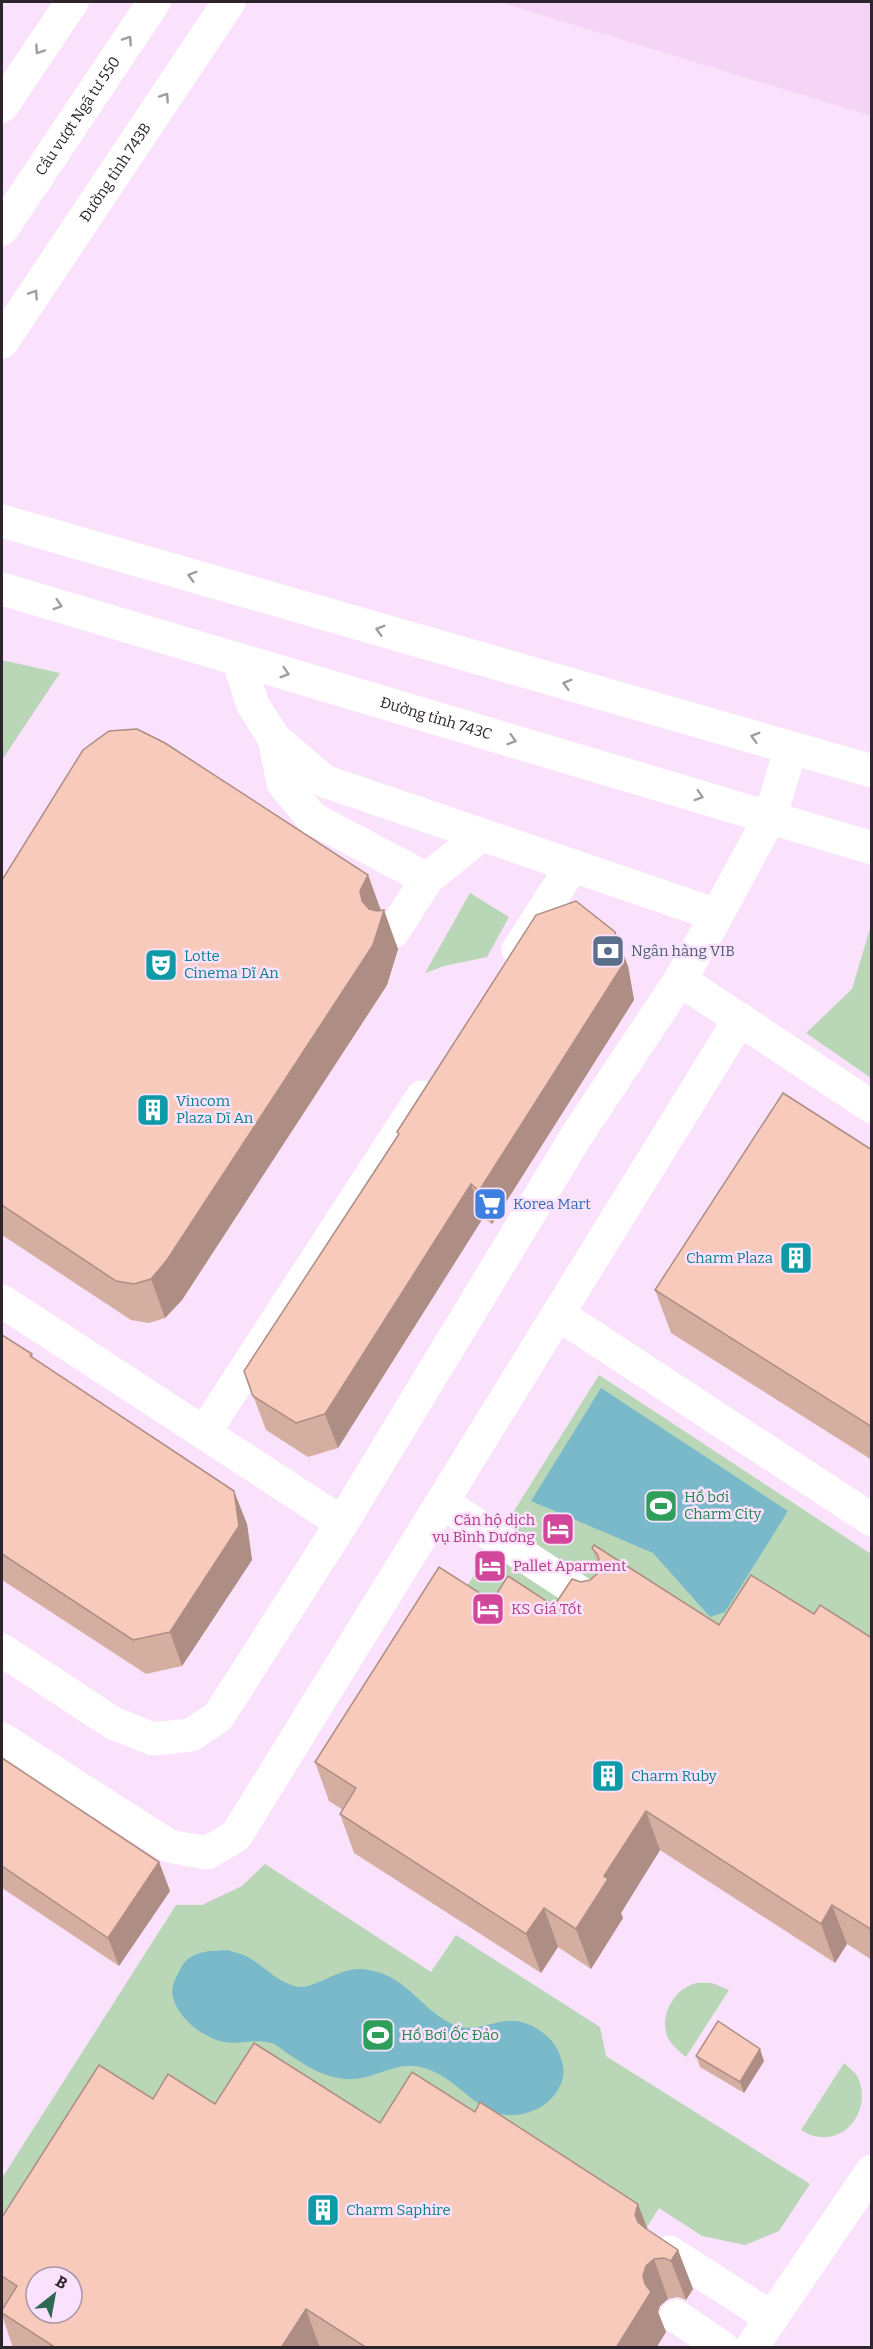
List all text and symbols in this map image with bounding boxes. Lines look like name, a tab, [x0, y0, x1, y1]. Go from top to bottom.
one-way arrow	[120, 36, 131, 47]
one-way arrow	[35, 43, 46, 54]
street label: Cầu vượt Ngã tư 550	[31, 53, 124, 179]
one-way arrow	[158, 92, 169, 103]
street label: Đường tỉnh 743B	[76, 119, 155, 225]
one-way arrow	[27, 289, 38, 300]
one-way arrow	[187, 571, 198, 583]
one-way arrow	[52, 598, 63, 610]
one-way arrow	[375, 625, 386, 637]
one-way arrow	[279, 666, 290, 678]
one-way arrow	[562, 678, 572, 691]
street label: Đường tỉnh 743C	[378, 693, 494, 743]
one-way arrow	[750, 732, 760, 745]
one-way arrow	[506, 733, 517, 745]
one-way arrow	[693, 789, 704, 801]
bank icon: Ngân hàng VIB	[590, 933, 626, 969]
place label: Ngân hàng VIB	[631, 942, 735, 960]
theatre icon: Lotte Cinema Dĩ An	[143, 947, 179, 983]
place label: Lotte Cinema Dĩ An	[184, 947, 279, 982]
building icon: Vincom Plaza Dĩ An	[135, 1092, 171, 1128]
place label: Vincom Plaza Dĩ An	[176, 1092, 254, 1127]
supermarket icon: Korea Mart	[472, 1186, 508, 1222]
place label: Korea Mart	[513, 1195, 591, 1213]
building icon: Charm Plaza	[778, 1240, 814, 1276]
place label: Charm Plaza	[686, 1249, 773, 1267]
sports icon: Hồ bơi Charm City	[643, 1488, 679, 1524]
place label: Hồ bơi Charm City	[684, 1488, 762, 1523]
place label: Căn hộ dịch vụ Bình Dương	[431, 1511, 536, 1546]
hotel icon: Căn hộ dịch vụ Bình Dương	[540, 1511, 576, 1547]
hotel icon: Pallet Aparment	[472, 1548, 508, 1584]
place label: Pallet Aparment	[513, 1557, 627, 1575]
hotel icon: KS Giá Tốt	[470, 1591, 506, 1627]
place label: KS Giá Tốt	[511, 1600, 582, 1618]
building icon: Charm Ruby	[590, 1758, 626, 1794]
place label: Charm Ruby	[631, 1767, 717, 1785]
sports icon: Hồ Bơi Ốc Đảo	[360, 2017, 396, 2053]
place label: Hồ Bơi Ốc Đảo	[401, 2024, 499, 2044]
building icon: Charm Saphire	[305, 2192, 341, 2228]
place label: Charm Saphire	[346, 2201, 451, 2219]
north arrow	[24, 2265, 84, 2325]
text: B	[52, 2272, 71, 2293]

